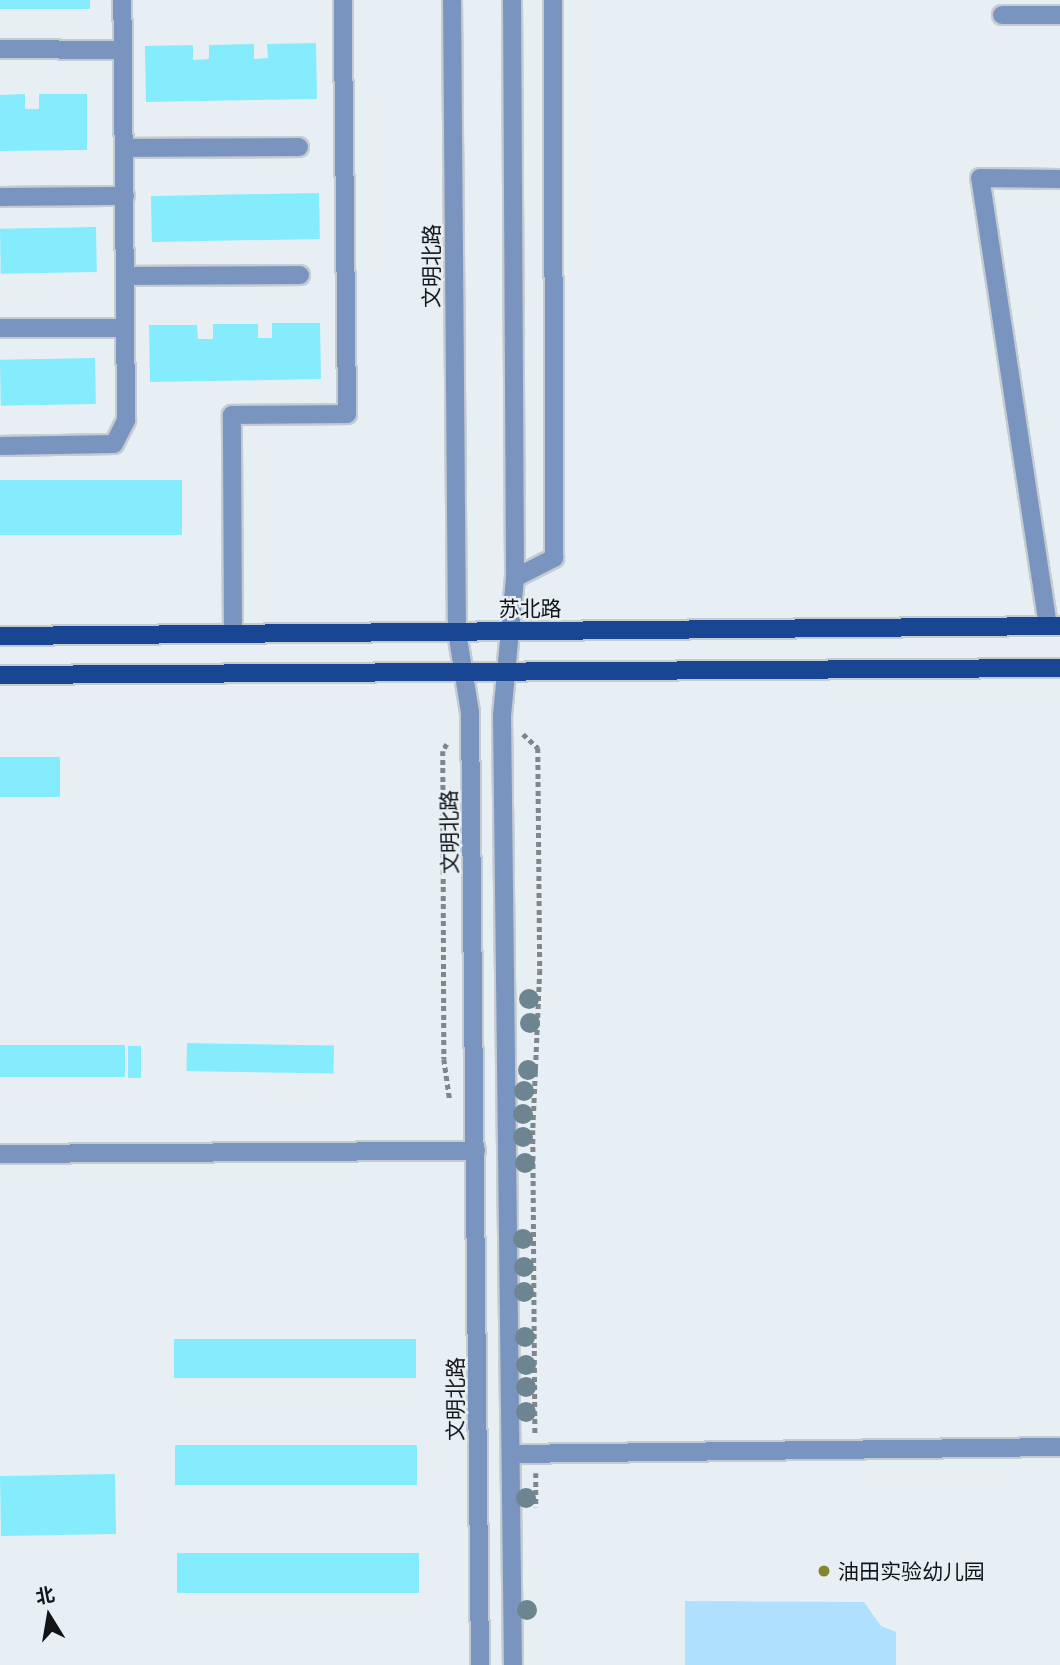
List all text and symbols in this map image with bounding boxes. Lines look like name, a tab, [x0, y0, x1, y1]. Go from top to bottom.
street label: 文明北路	[418, 224, 444, 308]
street label: 苏北路	[499, 595, 561, 621]
street label: 文明北路	[436, 790, 462, 874]
street label: 文明北路	[442, 1357, 468, 1441]
place label: 油田实验幼儿园	[838, 1558, 985, 1584]
marker: 油田实验幼儿园	[816, 1563, 832, 1579]
north arrow	[14, 1581, 84, 1651]
text: 北	[33, 1582, 56, 1608]

